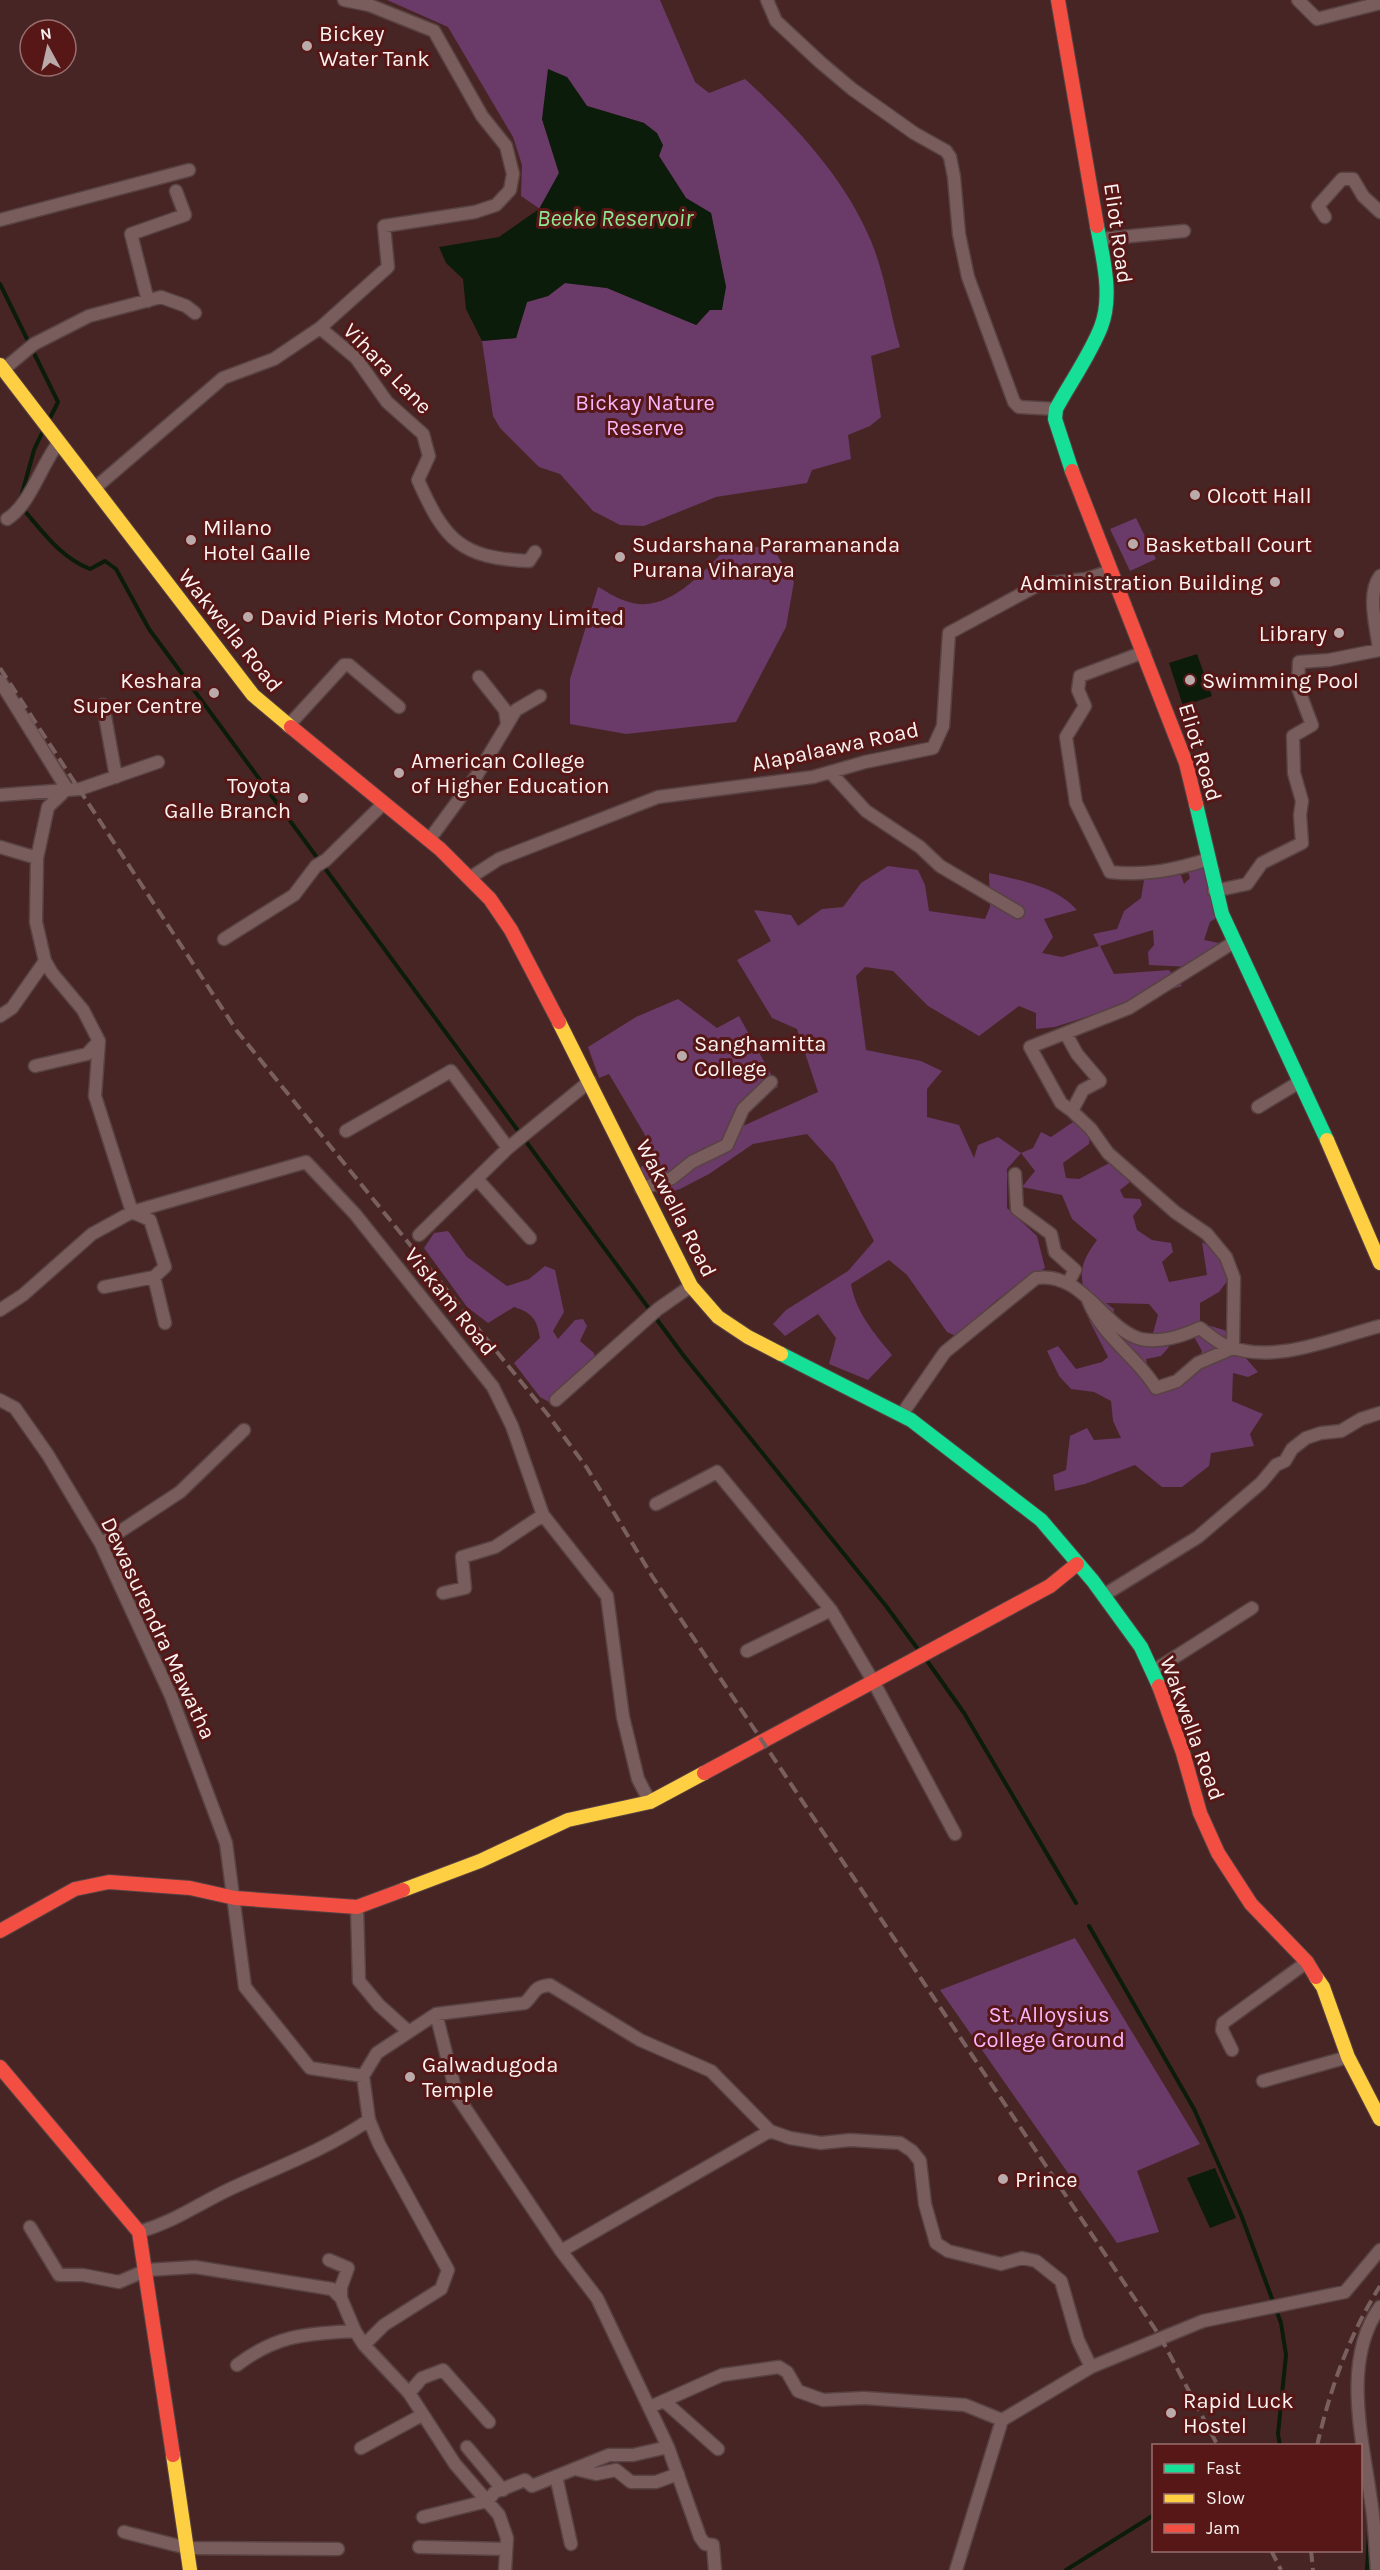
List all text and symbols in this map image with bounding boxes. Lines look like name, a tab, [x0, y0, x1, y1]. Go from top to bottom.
north arrow	[18, 18, 78, 78]
place label: Bickey Water Tank	[319, 21, 430, 72]
text: N	[39, 23, 53, 44]
marker: Bickey Water Tank	[300, 39, 314, 53]
street label: Eliot Road	[1098, 181, 1138, 285]
water label: Beeke Reservoir	[537, 204, 694, 232]
street label: Vihara Lane	[337, 318, 437, 420]
park label: Bickay Nature Reserve	[575, 390, 715, 441]
place label: Olcott Hall	[1207, 483, 1312, 509]
marker: Olcott Hall	[1188, 488, 1202, 502]
place label: Milano Hotel Galle	[203, 515, 311, 566]
place label: Sudarshana Paramananda Purana Viharaya	[632, 532, 900, 583]
place label: Basketball Court	[1145, 532, 1312, 558]
marker: Milano Hotel Galle	[184, 533, 198, 547]
marker: Basketball Court	[1126, 537, 1140, 551]
marker: Sudarshana Paramananda Purana Viharaya	[613, 550, 627, 564]
street label: Wakwella Road	[173, 564, 288, 697]
place label: Administration Building	[1020, 570, 1264, 596]
marker: Administration Building	[1268, 575, 1282, 589]
place label: David Pieris Motor Company Limited	[260, 605, 624, 631]
marker: David Pieris Motor Company Limited	[241, 610, 255, 624]
place label: Library	[1259, 621, 1327, 647]
marker: Library	[1332, 626, 1346, 640]
place label: Keshara Super Centre	[72, 668, 202, 719]
place label: Swimming Pool	[1202, 668, 1359, 694]
marker: Swimming Pool	[1183, 673, 1197, 687]
marker: Keshara Super Centre	[207, 686, 221, 700]
street label: Eliot Road	[1173, 700, 1227, 805]
street label: Alapalaawa Road	[749, 717, 921, 777]
place label: American College of Higher Education	[411, 748, 610, 799]
marker: American College of Higher Education	[392, 766, 406, 780]
place label: Toyota Galle Branch	[164, 773, 291, 824]
marker: Toyota Galle Branch	[296, 791, 310, 805]
place label: Sanghamitta College	[694, 1031, 826, 1082]
marker: Sanghamitta College	[675, 1049, 689, 1063]
street label: Wakwella Road	[630, 1135, 722, 1282]
street label: Viskam Road	[399, 1242, 502, 1361]
street label: Dewasurendra Mawatha	[95, 1513, 221, 1744]
street label: Wakwella Road	[1154, 1653, 1230, 1804]
park label: St. Alloysius College Ground	[973, 2002, 1125, 2053]
place label: Galwadugoda Temple	[422, 2052, 558, 2103]
marker: Galwadugoda Temple	[403, 2070, 417, 2084]
place label: Prince	[1015, 2167, 1078, 2193]
marker: Prince	[996, 2172, 1010, 2186]
place label: Rapid Luck Hostel	[1183, 2388, 1294, 2439]
marker: Rapid Luck Hostel	[1164, 2406, 1178, 2420]
legend	[1152, 2444, 1362, 2552]
text: Fast	[1206, 2457, 1241, 2479]
text: Slow	[1206, 2487, 1245, 2509]
text: Jam	[1206, 2517, 1240, 2539]

